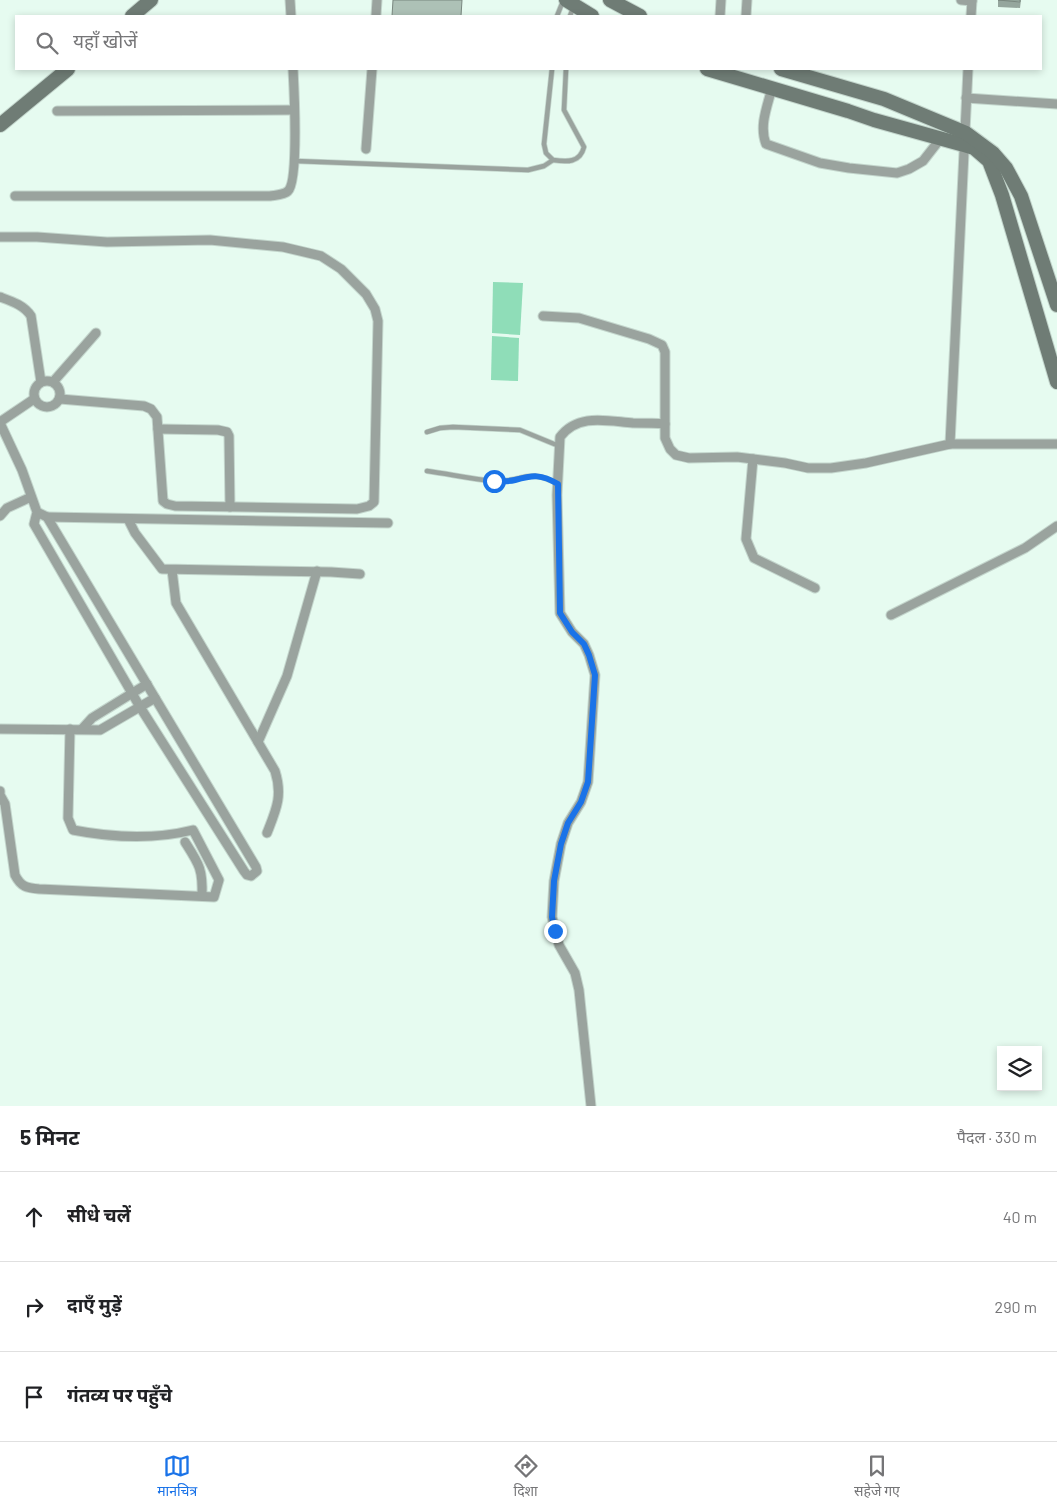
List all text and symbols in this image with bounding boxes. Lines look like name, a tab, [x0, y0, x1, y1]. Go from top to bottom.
search box	[15, 15, 1042, 70]
icon: search	[33, 29, 61, 57]
text: यहाँ खोजें	[73, 29, 137, 52]
route start	[483, 470, 506, 493]
route end	[544, 920, 567, 943]
map controls	[997, 1046, 1042, 1091]
button: layers	[997, 1046, 1042, 1091]
text: 5 मिनट	[20, 1124, 80, 1149]
text: पैदल · 330 m	[957, 1127, 1037, 1146]
icon: ahead	[20, 1203, 48, 1231]
text: सीधे चलें	[67, 1203, 131, 1226]
text: 40 m	[1003, 1207, 1037, 1226]
icon: right	[20, 1293, 48, 1321]
text: दाएँ मुड़ें	[67, 1293, 122, 1316]
text: 290 m	[995, 1297, 1037, 1316]
icon: arrive	[20, 1383, 48, 1411]
text: गंतव्य पर पहुँचे	[67, 1383, 172, 1406]
tab: मानचित्र	[157, 1452, 197, 1502]
tab: दिशा	[512, 1452, 540, 1502]
tab: सहेजे गए	[854, 1452, 900, 1502]

